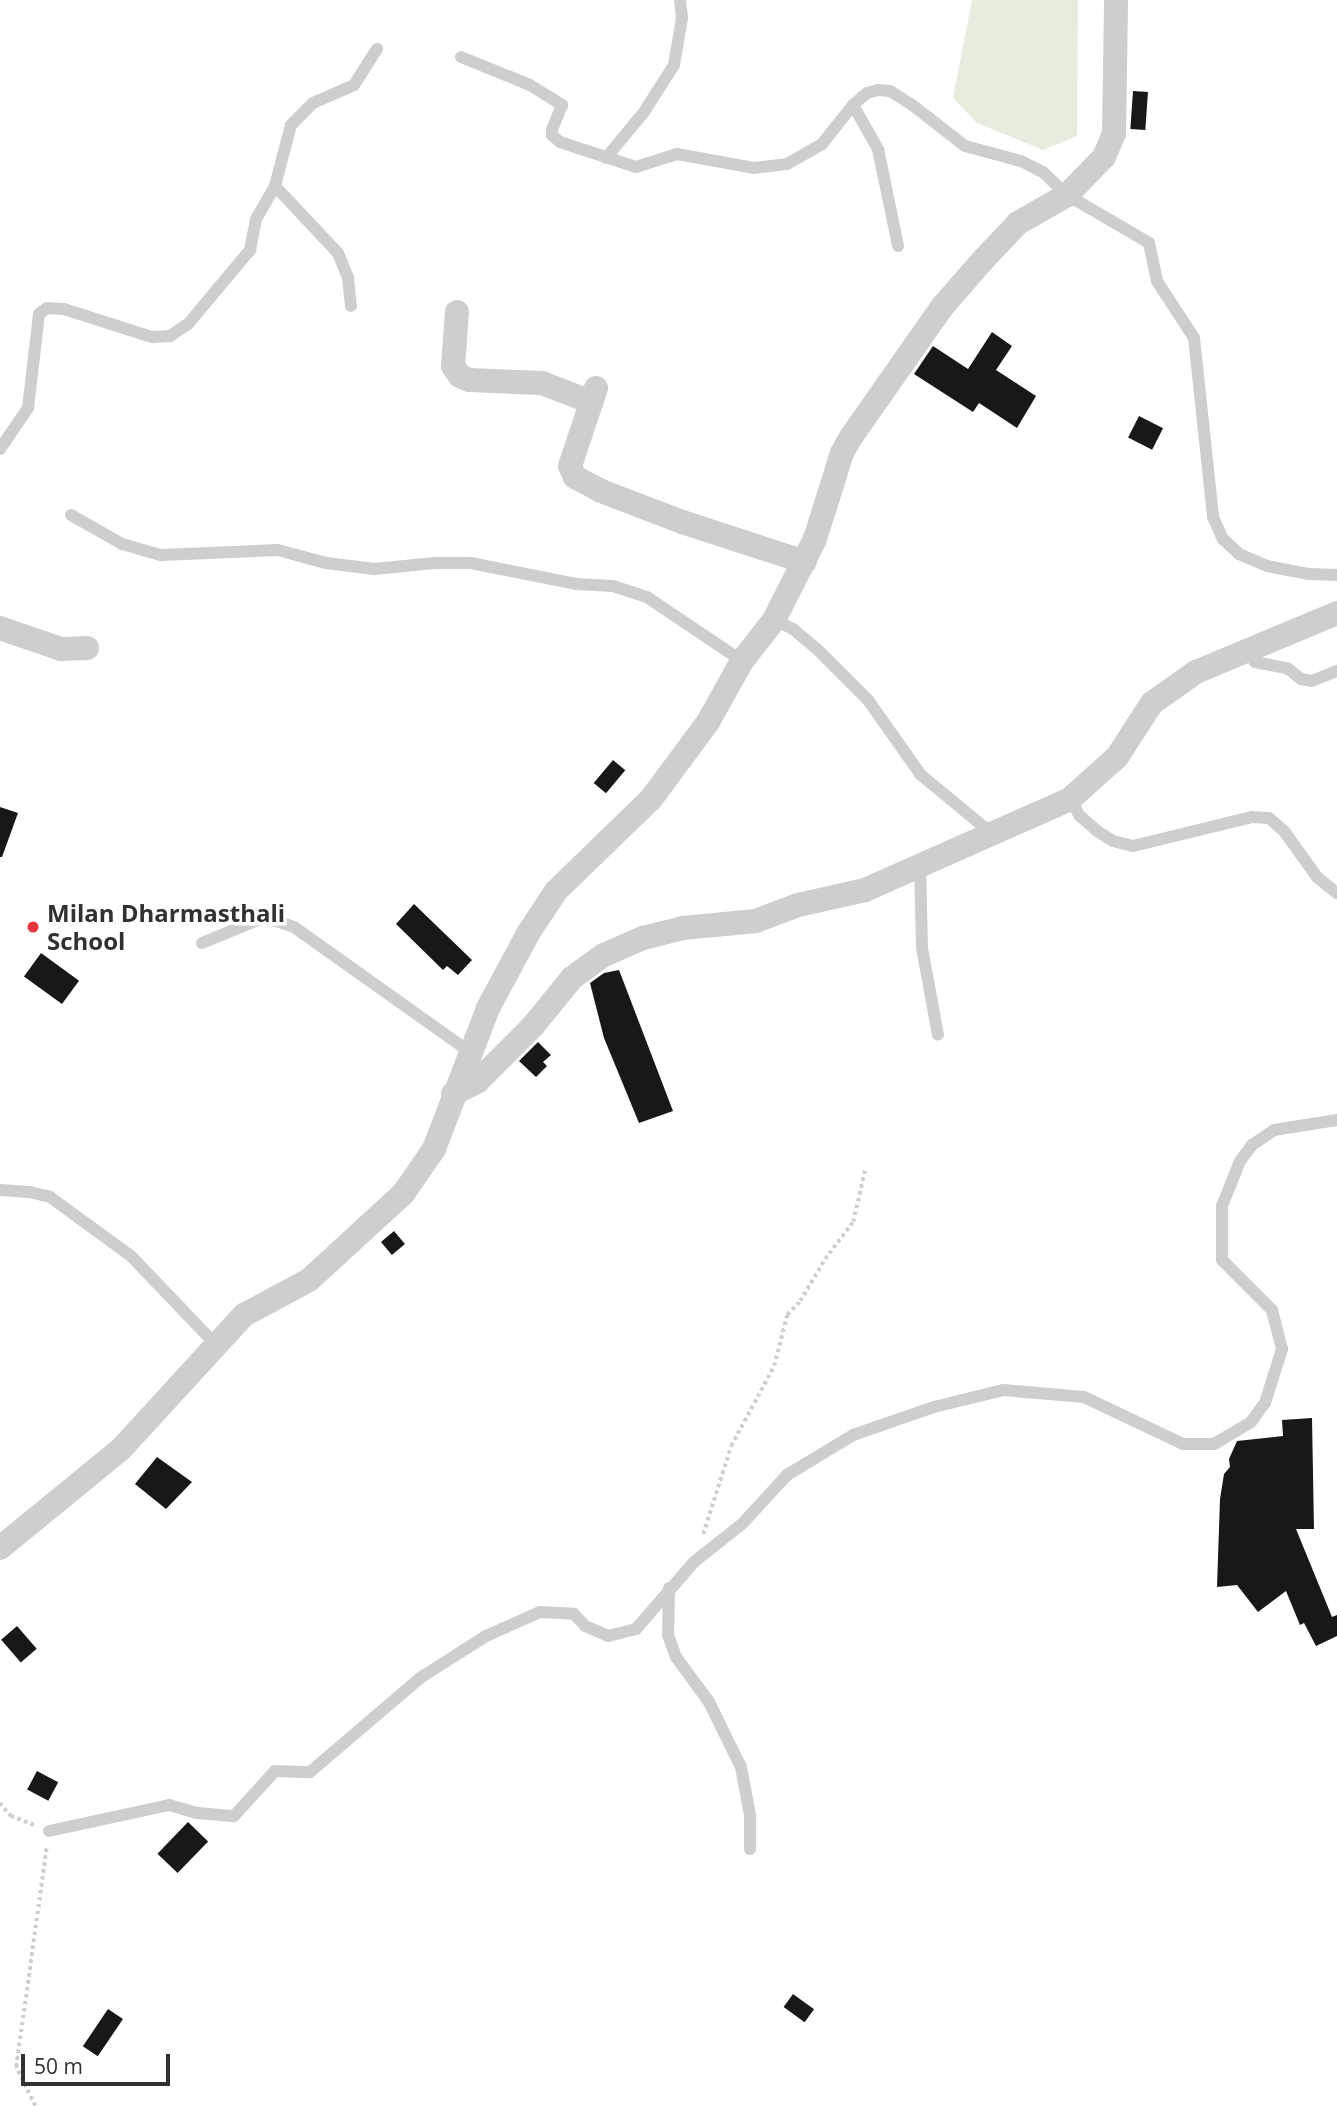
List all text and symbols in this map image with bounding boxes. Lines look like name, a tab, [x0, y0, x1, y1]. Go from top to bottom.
place label: Milan Dharmasthali School	[47, 899, 285, 955]
marker: Milan Dharmasthali School	[25, 919, 41, 935]
scale bar	[24, 2039, 173, 2084]
text: 50 m	[34, 2052, 83, 2080]

